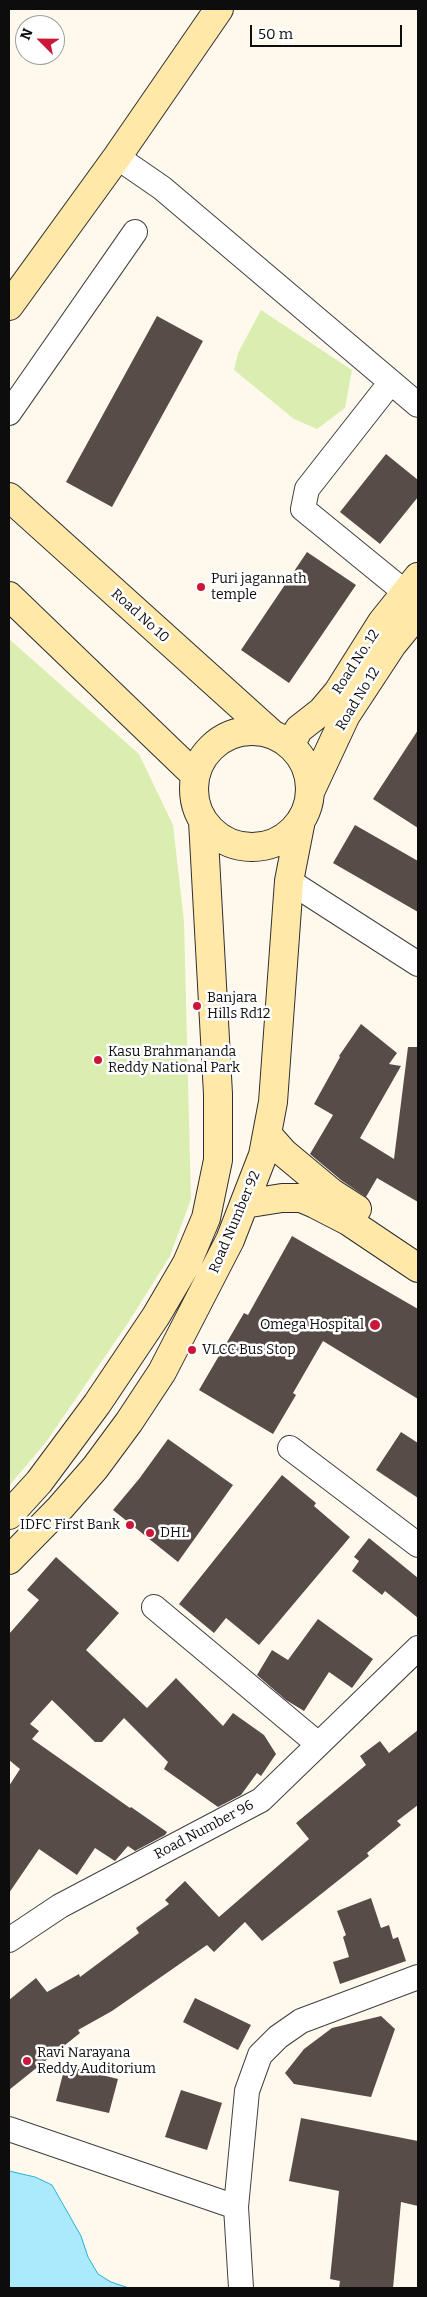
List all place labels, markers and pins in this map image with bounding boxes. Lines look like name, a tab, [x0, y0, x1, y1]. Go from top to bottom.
place label: Puri jagannath temple	[211, 571, 307, 604]
marker: Puri jagannath temple	[195, 581, 207, 593]
place label: Banjara Hills Rd12	[207, 990, 270, 1022]
marker: Banjara Hills Rd12	[191, 1000, 203, 1012]
place label: Kasu Brahmananda Reddy National Park	[108, 1044, 240, 1076]
marker: Kasu Brahmananda Reddy National Park	[92, 1054, 104, 1066]
place label: Omega Hospital	[260, 1317, 364, 1333]
marker: Omega Hospital	[368, 1318, 382, 1332]
place label: VLCC Bus Stop	[202, 1342, 296, 1358]
marker: VLCC Bus Stop	[186, 1344, 198, 1356]
place label: IDFC First Bank	[20, 1517, 120, 1533]
marker: IDFC First Bank	[124, 1519, 136, 1531]
place label: DHL	[160, 1525, 189, 1541]
marker: DHL	[144, 1527, 156, 1539]
place label: Ravi Narayana Reddy Auditorium	[37, 2045, 156, 2078]
marker: Ravi Narayana Reddy Auditorium	[21, 2055, 33, 2067]

